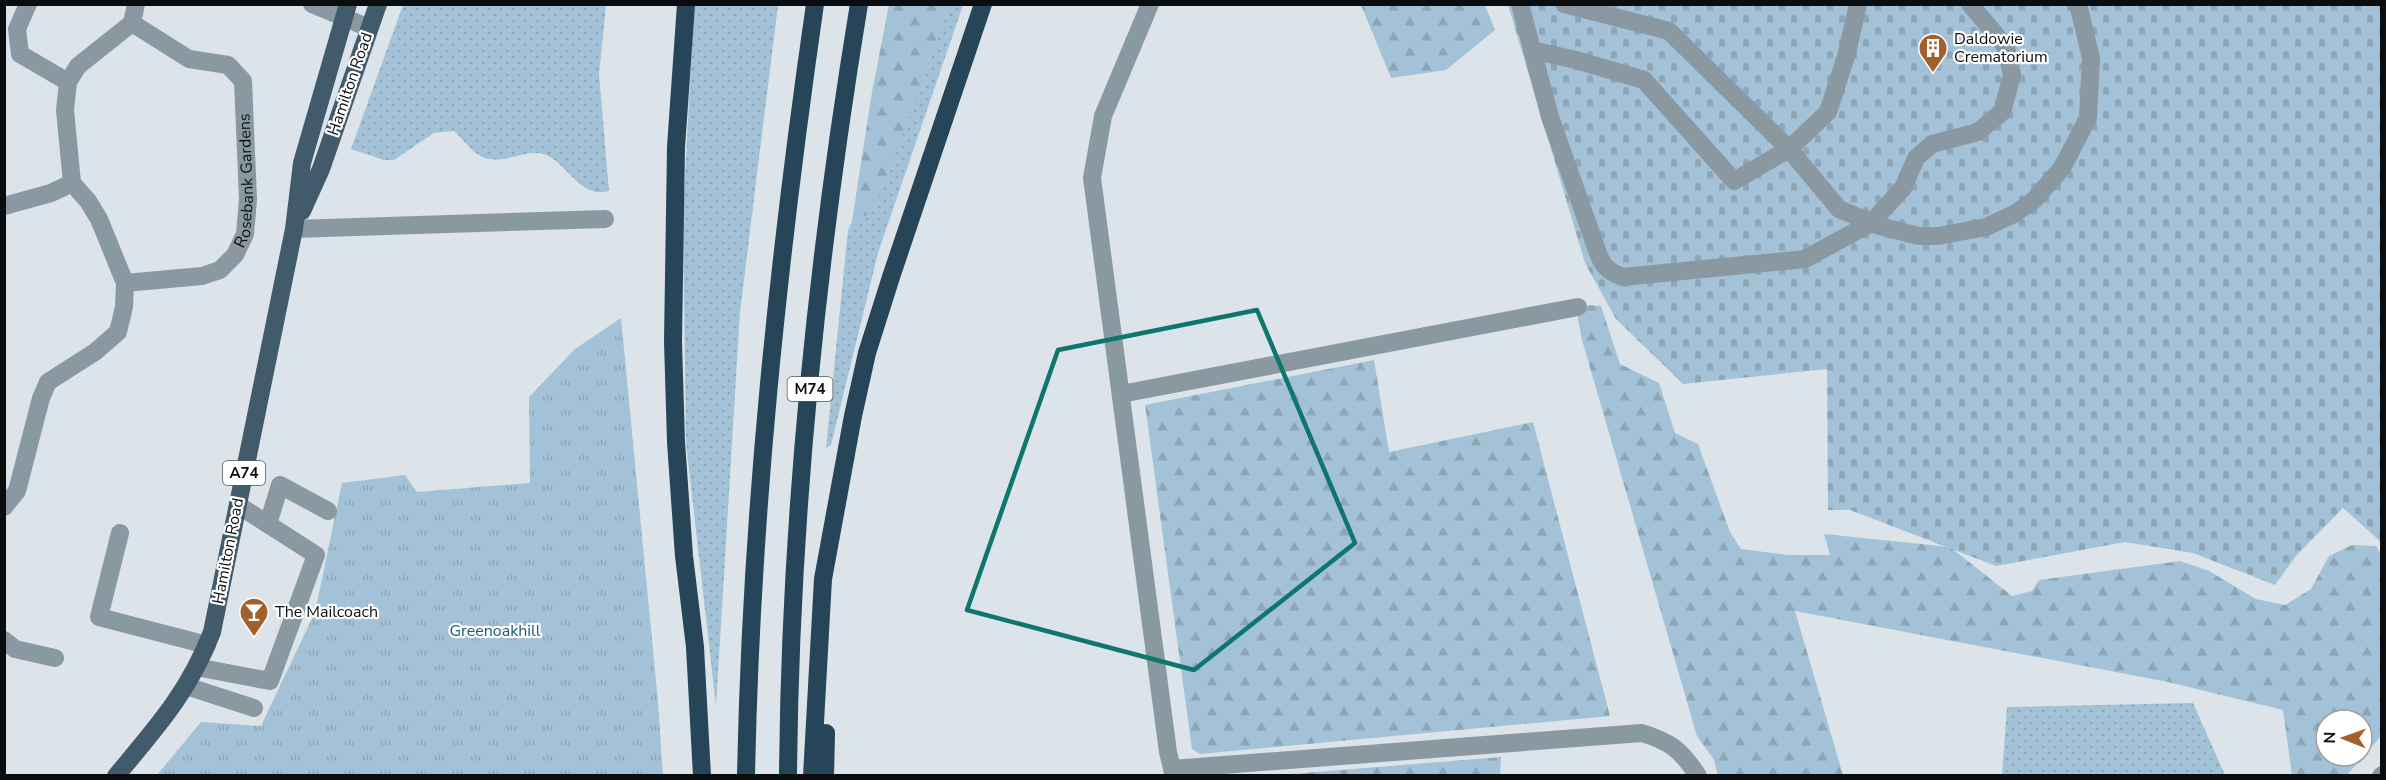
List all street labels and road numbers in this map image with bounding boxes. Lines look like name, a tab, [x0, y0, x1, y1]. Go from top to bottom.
street label: Hamilton Road	[322, 30, 378, 138]
street label: Rosebank Gardens	[229, 113, 259, 252]
road number: M74	[788, 377, 832, 401]
road number: A74	[223, 461, 265, 485]
street label: Hamilton Road	[207, 496, 249, 606]

